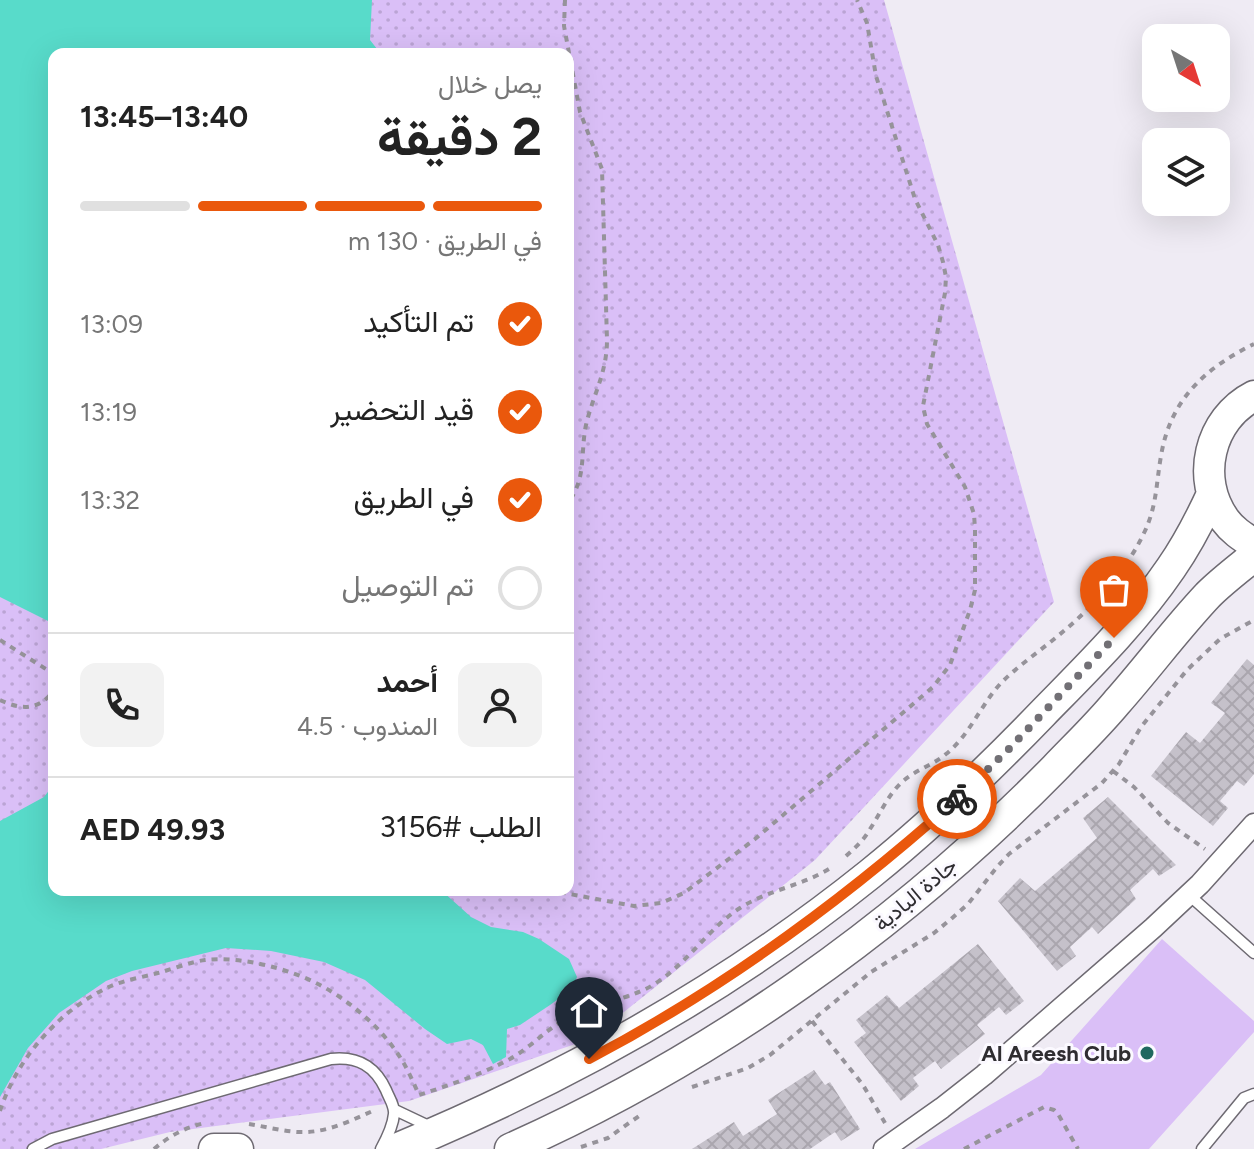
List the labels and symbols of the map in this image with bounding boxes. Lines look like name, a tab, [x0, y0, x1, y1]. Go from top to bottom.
north arrow	[1142, 24, 1230, 112]
pin	[1080, 556, 1148, 638]
courier	[917, 759, 997, 839]
street label: جادة البادية	[868, 852, 962, 937]
pin	[555, 977, 623, 1059]
place label: Al Areesh Club	[981, 1040, 1131, 1067]
marker: Al Areesh Club	[1138, 1044, 1156, 1062]

